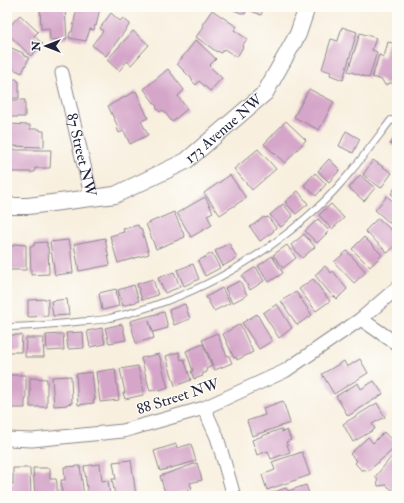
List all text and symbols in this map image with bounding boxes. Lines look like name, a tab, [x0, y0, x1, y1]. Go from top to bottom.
north arrow	[26, 26, 66, 66]
text: N	[30, 40, 43, 52]
street label: 173 Avenue NW	[181, 89, 267, 167]
street label: 87 Street NW	[62, 111, 101, 199]
street label: 88 Street NW	[135, 375, 222, 419]

